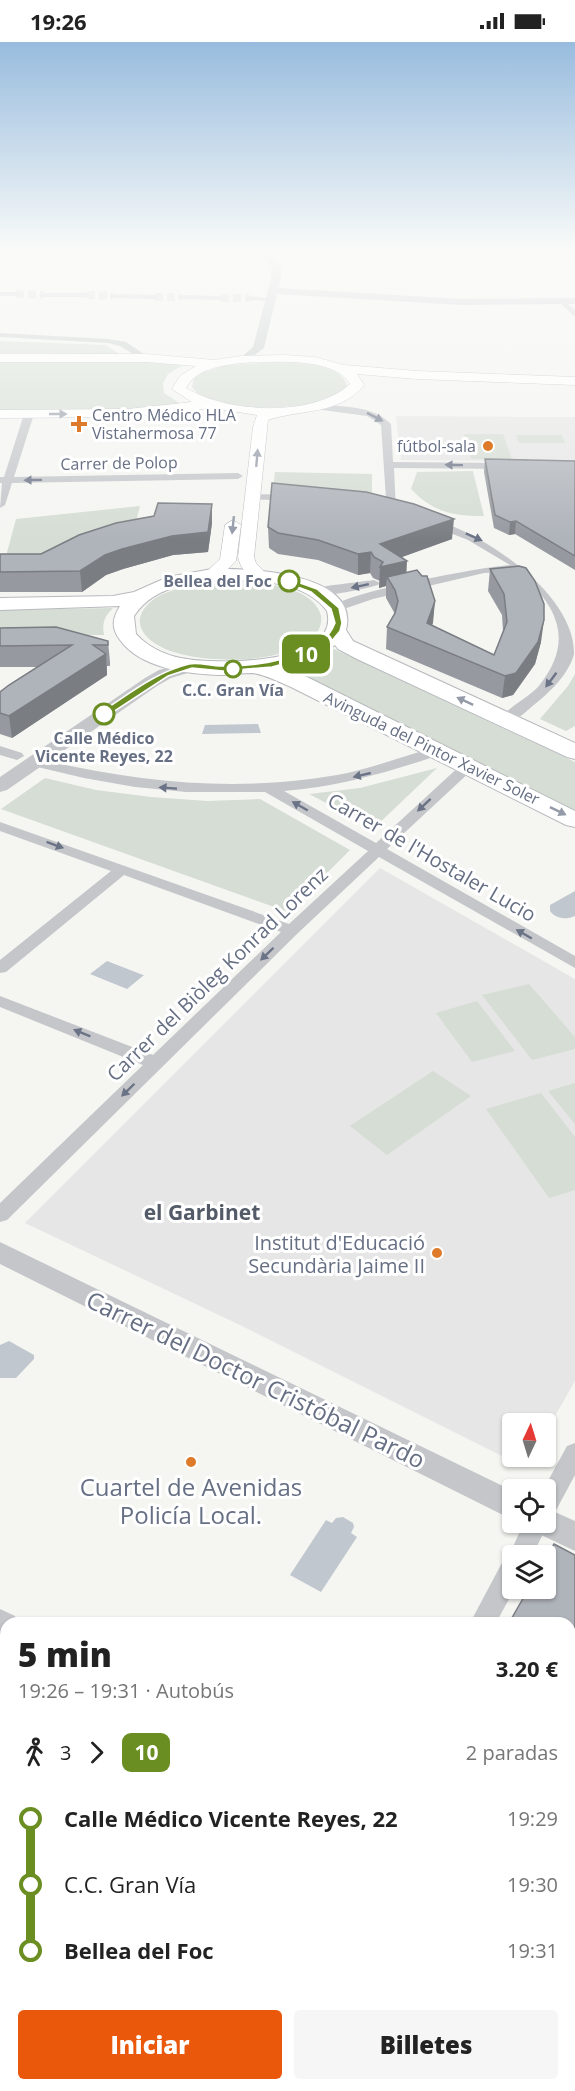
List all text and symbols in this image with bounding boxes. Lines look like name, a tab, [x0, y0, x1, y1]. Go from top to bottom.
text: 19:26	[30, 6, 87, 36]
place label: Centro Médico HLA Vistahermosa 77	[92, 404, 237, 444]
one-way arrow	[49, 409, 68, 419]
one-way arrow	[366, 412, 384, 422]
marker: Centro Médico HLA Vistahermosa 77	[70, 415, 88, 433]
place label: fútbol-sala	[397, 435, 476, 457]
marker: fútbol-sala	[481, 439, 495, 453]
one-way arrow	[252, 448, 262, 467]
street label: Carrer de Polop	[60, 451, 178, 475]
one-way arrow	[444, 461, 463, 470]
one-way arrow	[23, 475, 42, 485]
one-way arrow	[228, 516, 238, 535]
one-way arrow	[466, 533, 483, 542]
place label: Bellea del Foc	[163, 570, 272, 592]
marker: Bellea del Foc	[278, 570, 300, 592]
one-way arrow	[350, 582, 369, 591]
line badge: 10	[279, 634, 333, 674]
text: 10	[294, 640, 318, 668]
marker: C.C. Gran Vía	[224, 660, 242, 678]
one-way arrow	[545, 671, 557, 687]
place label: C.C. Gran Vía	[182, 679, 284, 701]
street label: Avinguda del Pintor Xavier Soler	[320, 686, 544, 810]
one-way arrow	[455, 696, 473, 706]
marker: Calle Médico Vicente Reyes, 22	[93, 703, 115, 725]
place label: Calle Médico Vicente Reyes, 22	[35, 727, 173, 767]
one-way arrow	[353, 770, 371, 780]
one-way arrow	[159, 783, 178, 792]
street label: Carrer de l'Hostaler Lucio	[323, 786, 541, 928]
one-way arrow	[416, 798, 431, 812]
one-way arrow	[291, 801, 308, 811]
one-way arrow	[550, 807, 567, 816]
one-way arrow	[46, 841, 64, 851]
street label: Carrer del Biòleg Konrad Lorenz	[101, 861, 333, 1087]
one-way arrow	[515, 929, 532, 939]
one-way arrow	[261, 946, 275, 960]
one-way arrow	[72, 1028, 90, 1038]
one-way arrow	[121, 1082, 135, 1096]
district label: el Garbinet	[144, 1198, 260, 1226]
place label: Institut d'Educació Secundària Jaime II	[248, 1229, 425, 1279]
marker: Institut d'Educació Secundària Jaime II	[430, 1246, 444, 1260]
street label: Carrer del Doctor Cristóbal Pardo	[81, 1282, 431, 1476]
north arrow	[502, 1413, 556, 1467]
map controls	[502, 1413, 556, 1599]
marker: Cuartel de Avenidas Policía Local.	[184, 1455, 198, 1469]
place label: Cuartel de Avenidas Policía Local.	[80, 1470, 302, 1531]
button: locate	[502, 1479, 556, 1533]
button: layers	[502, 1545, 556, 1599]
text: 5 min	[18, 1632, 112, 1677]
text: 3.20 €	[496, 1653, 558, 1683]
text: 19:26 – 19:31 · Autobús	[18, 1677, 234, 1704]
icon: walk	[18, 1736, 51, 1769]
icon: forward	[80, 1736, 113, 1769]
text: 10	[134, 1738, 158, 1766]
text: 3	[60, 1739, 71, 1766]
text: 2 paradas	[466, 1739, 558, 1766]
text: Calle Médico Vicente Reyes, 22	[64, 1803, 398, 1833]
text: 19:29	[507, 1805, 558, 1832]
text: C.C. Gran Vía	[64, 1869, 196, 1899]
text: 19:30	[507, 1871, 558, 1898]
text: Bellea del Foc	[64, 1935, 214, 1965]
text: 19:31	[507, 1937, 558, 1964]
button: Iniciar	[18, 2010, 282, 2079]
button: Billetes	[294, 2010, 558, 2079]

